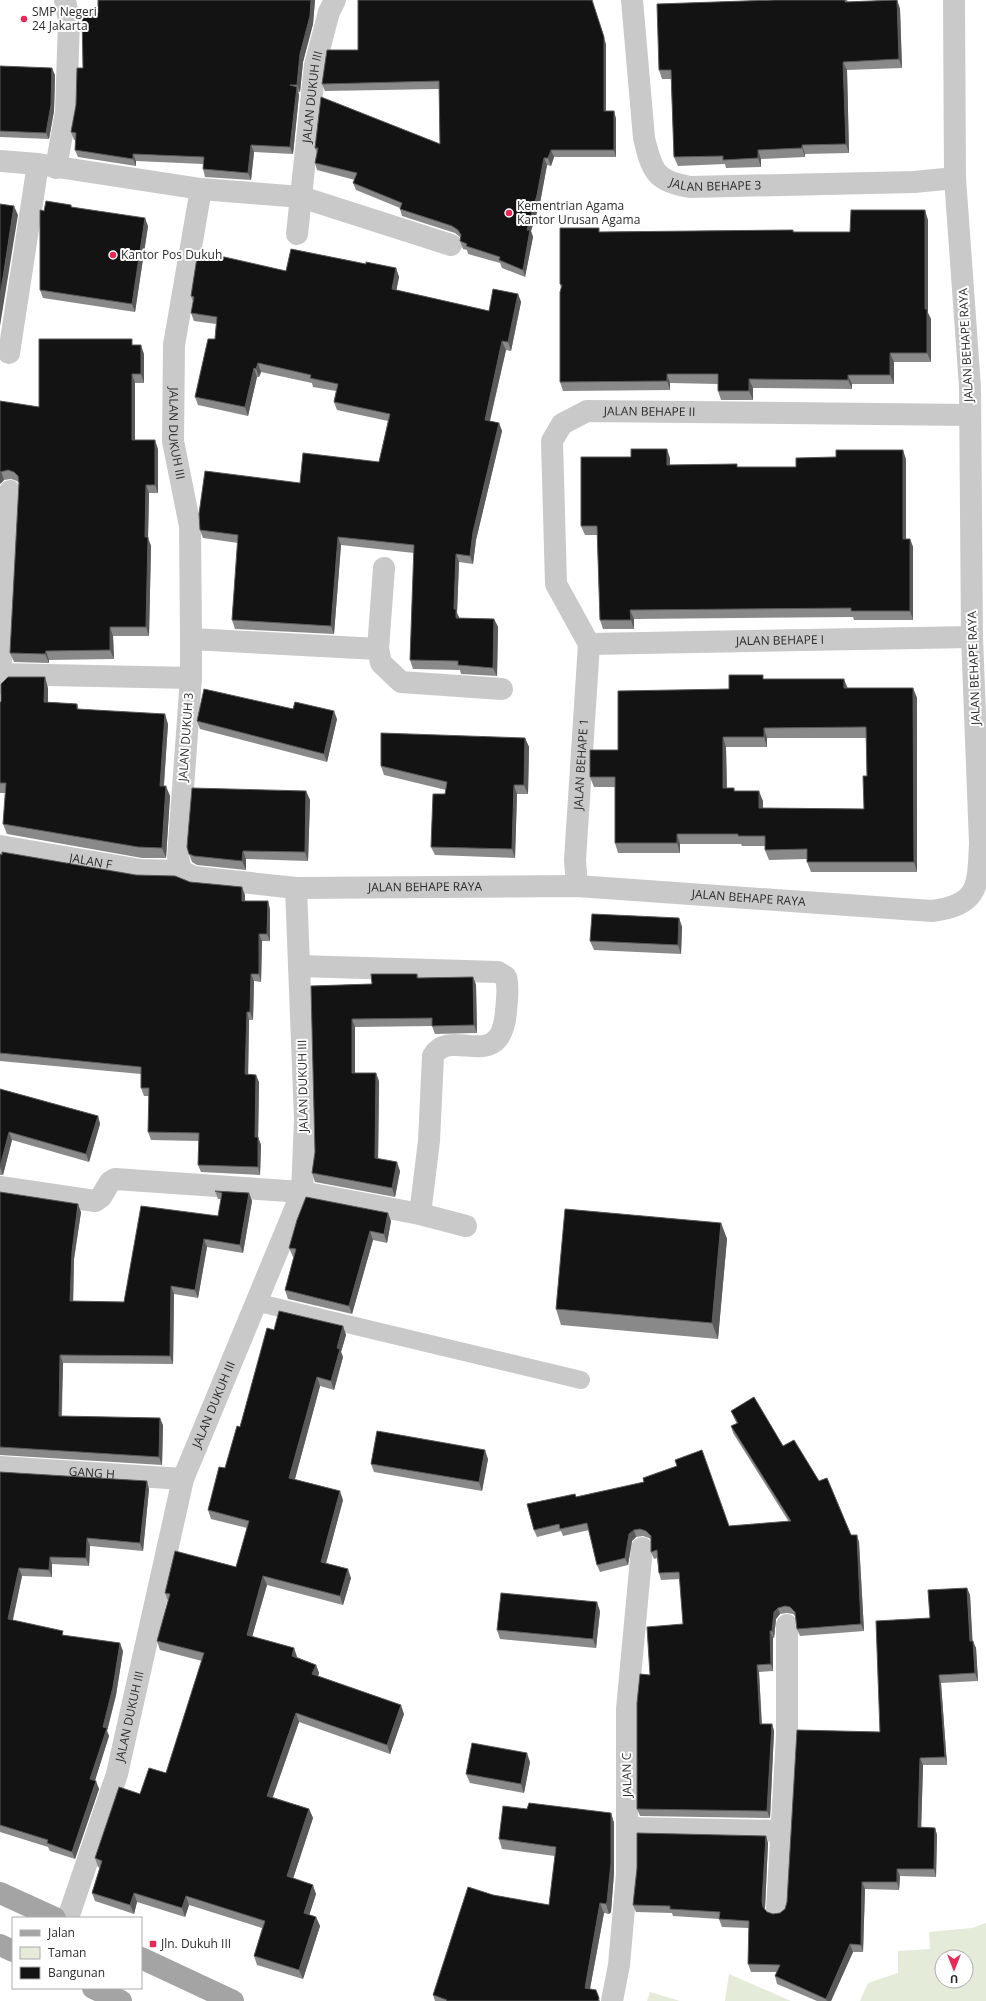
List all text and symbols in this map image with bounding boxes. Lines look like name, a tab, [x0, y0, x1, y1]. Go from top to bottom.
place label: SMP Negeri 24 Jakarta	[32, 3, 97, 34]
marker: SMP Negeri 24 Jakarta	[19, 14, 29, 24]
street label: JALAN DUKUH III	[298, 49, 326, 145]
street label: JALAN BEHAPE 3	[666, 173, 762, 195]
place label: Kementrian Agama Kantor Urusan Agama	[517, 197, 640, 228]
marker: Kementrian Agama Kantor Urusan Agama	[504, 208, 514, 218]
place label: Kantor Pos Dukuh	[121, 246, 222, 263]
marker: Kantor Pos Dukuh	[108, 250, 118, 260]
street label: JALAN BEHAPE RAYA	[954, 287, 977, 403]
street label: JALAN DUKUH III	[165, 386, 189, 481]
street label: JALAN BEHAPE II	[603, 402, 695, 420]
street label: JALAN BEHAPE RAYA	[963, 610, 984, 726]
street label: JALAN BEHAPE I	[735, 631, 824, 649]
street label: JALAN DUKUH 3	[174, 692, 197, 783]
street label: JALAN BEHAPE 1	[569, 718, 592, 812]
street label: JALAN F	[67, 849, 113, 873]
street label: JALAN BEHAPE RAYA	[367, 878, 483, 895]
street label: JALAN BEHAPE RAYA	[690, 885, 807, 910]
street label: JALAN DUKUH III	[293, 1040, 312, 1133]
street label: JALAN DUKUH III	[187, 1358, 239, 1451]
street label: GANG H	[68, 1463, 115, 1483]
street label: JALAN DUKUH III	[111, 1669, 148, 1764]
street label: JALAN C	[618, 1752, 635, 1798]
legend	[12, 1917, 142, 1989]
text: Jalan	[47, 1924, 75, 1941]
place label: Jln. Dukuh III	[160, 1935, 231, 1952]
marker: Jln. Dukuh III	[148, 1939, 158, 1949]
text: Taman	[48, 1944, 86, 1961]
north arrow	[934, 1949, 974, 1989]
text: Bangunan	[48, 1964, 105, 1981]
text: U	[950, 1972, 958, 1987]

